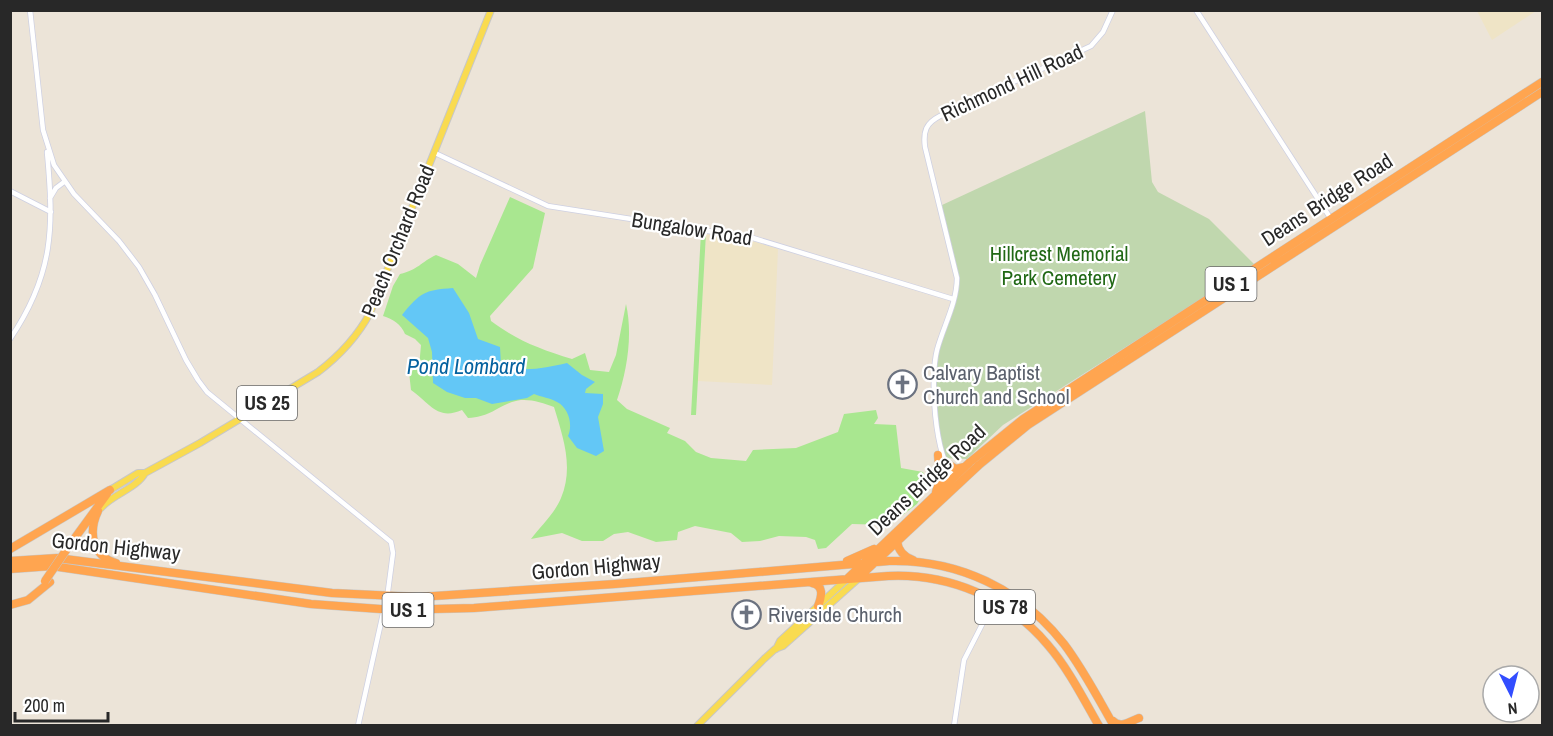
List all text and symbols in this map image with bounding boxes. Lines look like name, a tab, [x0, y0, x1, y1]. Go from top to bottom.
street label: Richmond Hill Road	[936, 37, 1088, 128]
street label: Deans Bridge Road	[1255, 146, 1398, 253]
street label: Peach Orchard Road	[354, 160, 441, 321]
street label: Bungalow Road	[630, 205, 754, 252]
park label: Hillcrest Memorial Park Cemetery	[990, 239, 1128, 292]
road number: US 1	[1206, 267, 1256, 301]
water label: Pond Lombard	[407, 351, 526, 381]
place label: Calvary Baptist Church and School	[923, 358, 1069, 411]
church icon: Calvary Baptist Church and School	[886, 369, 918, 401]
road number: US 25	[237, 386, 297, 420]
street label: Deans Bridge Road	[861, 417, 992, 542]
street label: Gordon Highway	[50, 525, 182, 568]
street label: Gordon Highway	[530, 546, 662, 587]
road number: US 78	[975, 590, 1035, 624]
road number: US 1	[382, 593, 434, 627]
church icon: Riverside Church	[731, 599, 763, 631]
place label: Riverside Church	[768, 600, 902, 629]
north arrow	[1481, 664, 1541, 724]
scale bar	[15, 685, 108, 723]
text: 200 m	[24, 693, 65, 718]
text: N	[1507, 697, 1518, 720]

